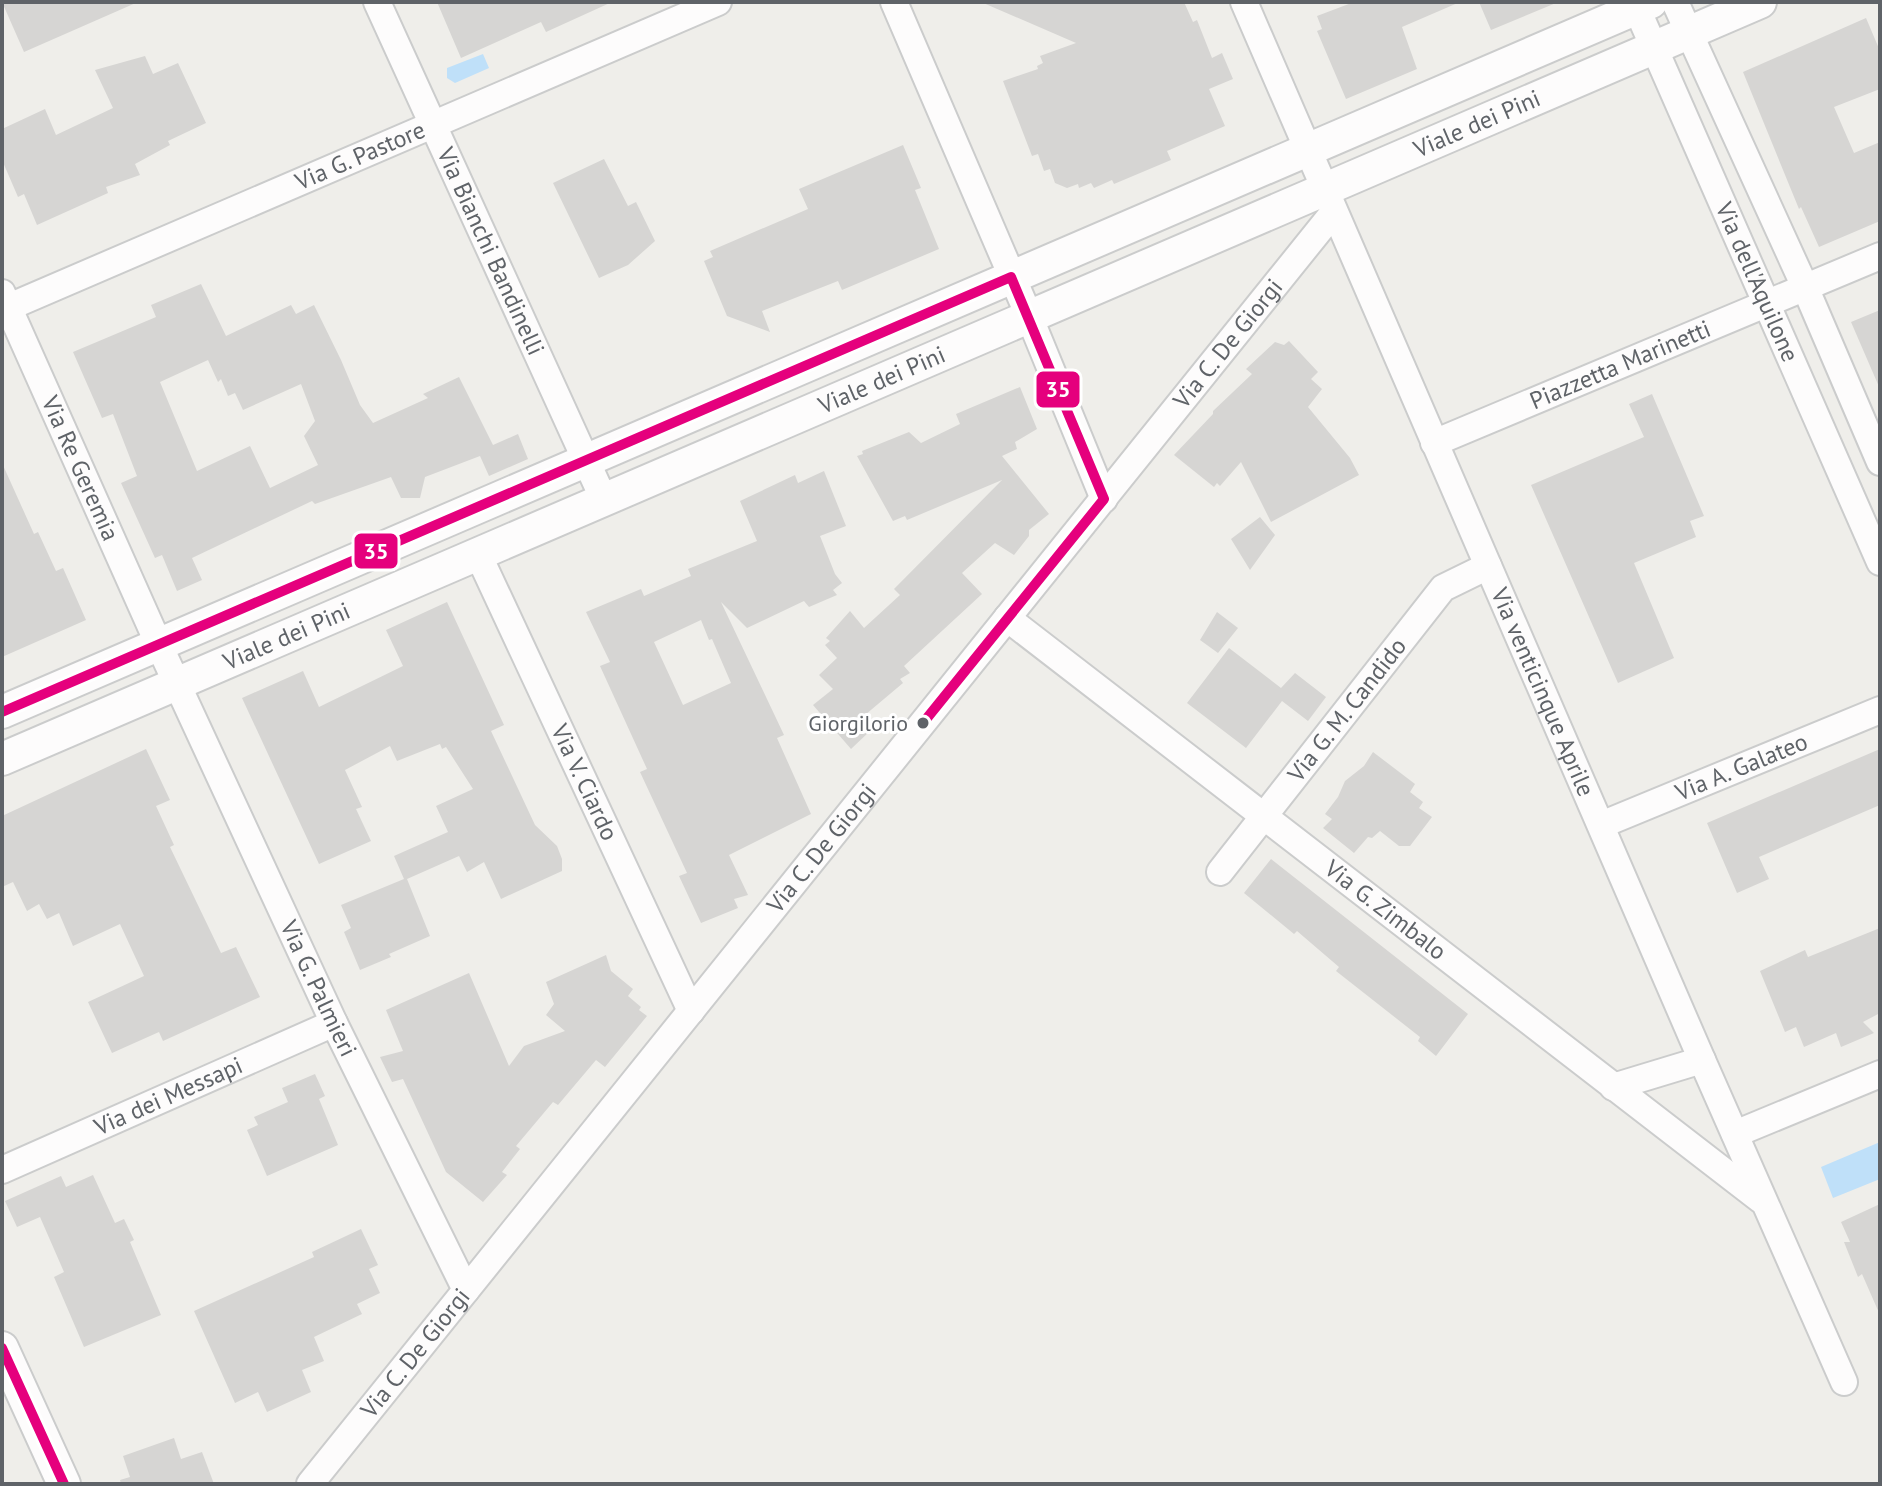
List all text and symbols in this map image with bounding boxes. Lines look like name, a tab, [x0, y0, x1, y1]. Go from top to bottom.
street label: Viale dei Pini	[1408, 82, 1545, 165]
street label: Via G. Pastore	[289, 114, 430, 197]
street label: Via Bianchi Bandinelli	[430, 141, 552, 360]
street label: Via dell'Aquilone	[1709, 196, 1806, 367]
street label: Via C. De Giorgi	[1166, 272, 1289, 415]
street label: Piazzetta Marinetti	[1525, 313, 1715, 416]
street label: Viale dei Pini	[813, 339, 950, 421]
line badge: 35	[1035, 370, 1081, 409]
text: 35	[1046, 375, 1070, 403]
street label: Via Re Geremia	[34, 390, 126, 545]
line badge: 35	[353, 532, 399, 570]
text: 35	[364, 537, 388, 565]
street label: Via venticinque Aprile	[1484, 582, 1602, 801]
street label: Viale dei Pini	[217, 595, 355, 677]
street label: Via G. M. Candido	[1280, 631, 1413, 789]
place label: Giorgilorio	[808, 709, 908, 737]
marker: Giorgilorio	[915, 715, 931, 731]
street label: Via V. Ciardo	[544, 718, 625, 845]
street label: Via A. Galateo	[1670, 726, 1812, 808]
street label: Via C. De Giorgi	[759, 777, 883, 920]
street label: Via G. Zimbalo	[1318, 852, 1453, 967]
street label: Via G. Palmieri	[273, 914, 364, 1062]
street label: Via dei Messapi	[88, 1049, 247, 1143]
street label: Via C. De Giorgi	[353, 1282, 476, 1425]

